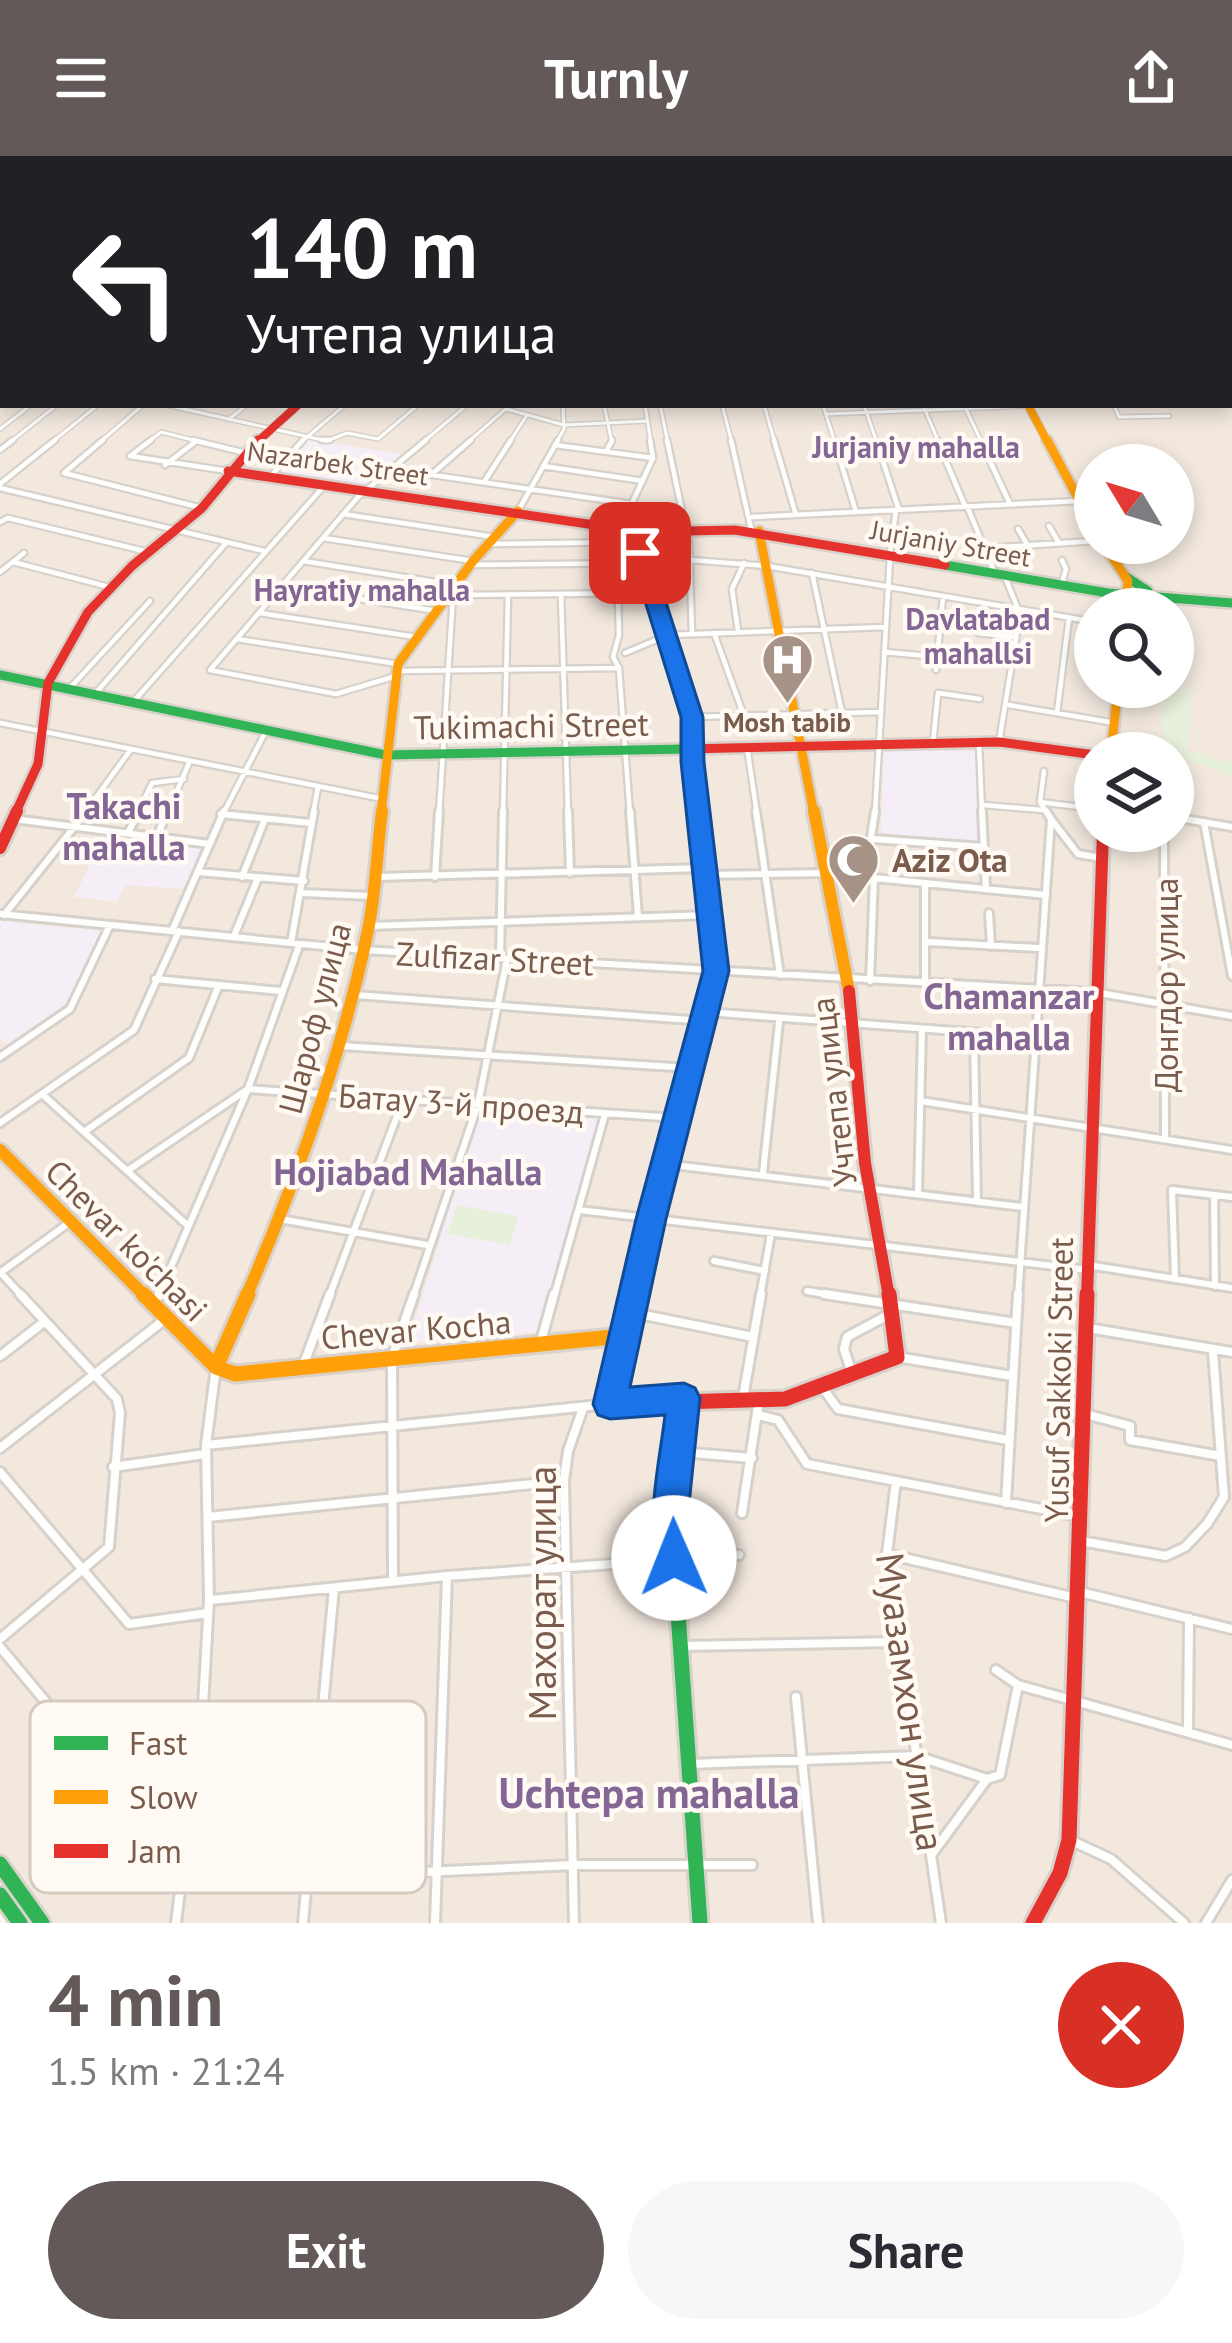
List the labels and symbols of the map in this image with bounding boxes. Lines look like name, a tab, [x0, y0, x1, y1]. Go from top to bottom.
district label: Jurjaniy mahalla	[811, 427, 1020, 466]
street label: Nazarbek Street	[245, 433, 431, 493]
north arrow	[1074, 444, 1194, 564]
pin	[589, 502, 691, 604]
street label: Jurjaniy Street	[867, 512, 1034, 574]
district label: Hayratiy mahalla	[254, 570, 470, 609]
district label: Davlatabad mahallsi	[906, 599, 1050, 672]
hospital icon: Mosh tabib	[759, 631, 815, 705]
street label: Tukimachi Street	[413, 701, 649, 749]
place label: Mosh tabib	[723, 705, 851, 739]
district label: Takachi mahalla	[62, 782, 186, 870]
mosque icon: Aziz Ota	[825, 831, 881, 905]
place label: Aziz Ota	[892, 838, 1008, 881]
street label: Донгдор улица	[1144, 878, 1187, 1092]
street label: Шароф улица	[268, 918, 360, 1118]
street label: Zulfizar Street	[395, 931, 595, 985]
district label: Chamanzar mahalla	[923, 972, 1095, 1060]
street label: Учтепа улица	[800, 995, 866, 1189]
street label: Батау 3-й проезд	[337, 1073, 585, 1133]
district label: Hojiabad Mahalla	[274, 1148, 542, 1195]
street label: Chevar ko'chasi	[37, 1150, 217, 1330]
street label: Yusuf Sakkoki Street	[1034, 1237, 1082, 1523]
street label: Chevar Kocha	[319, 1299, 513, 1359]
street label: Махорат улица	[516, 1466, 567, 1720]
position arrow	[611, 1495, 737, 1621]
street label: Муазамхон улица	[865, 1549, 957, 1855]
legend	[30, 1701, 426, 1893]
text: Fast	[129, 1721, 188, 1764]
district label: Uchtepa mahalla	[498, 1765, 800, 1820]
text: Slow	[129, 1775, 198, 1818]
text: Jam	[127, 1829, 182, 1872]

